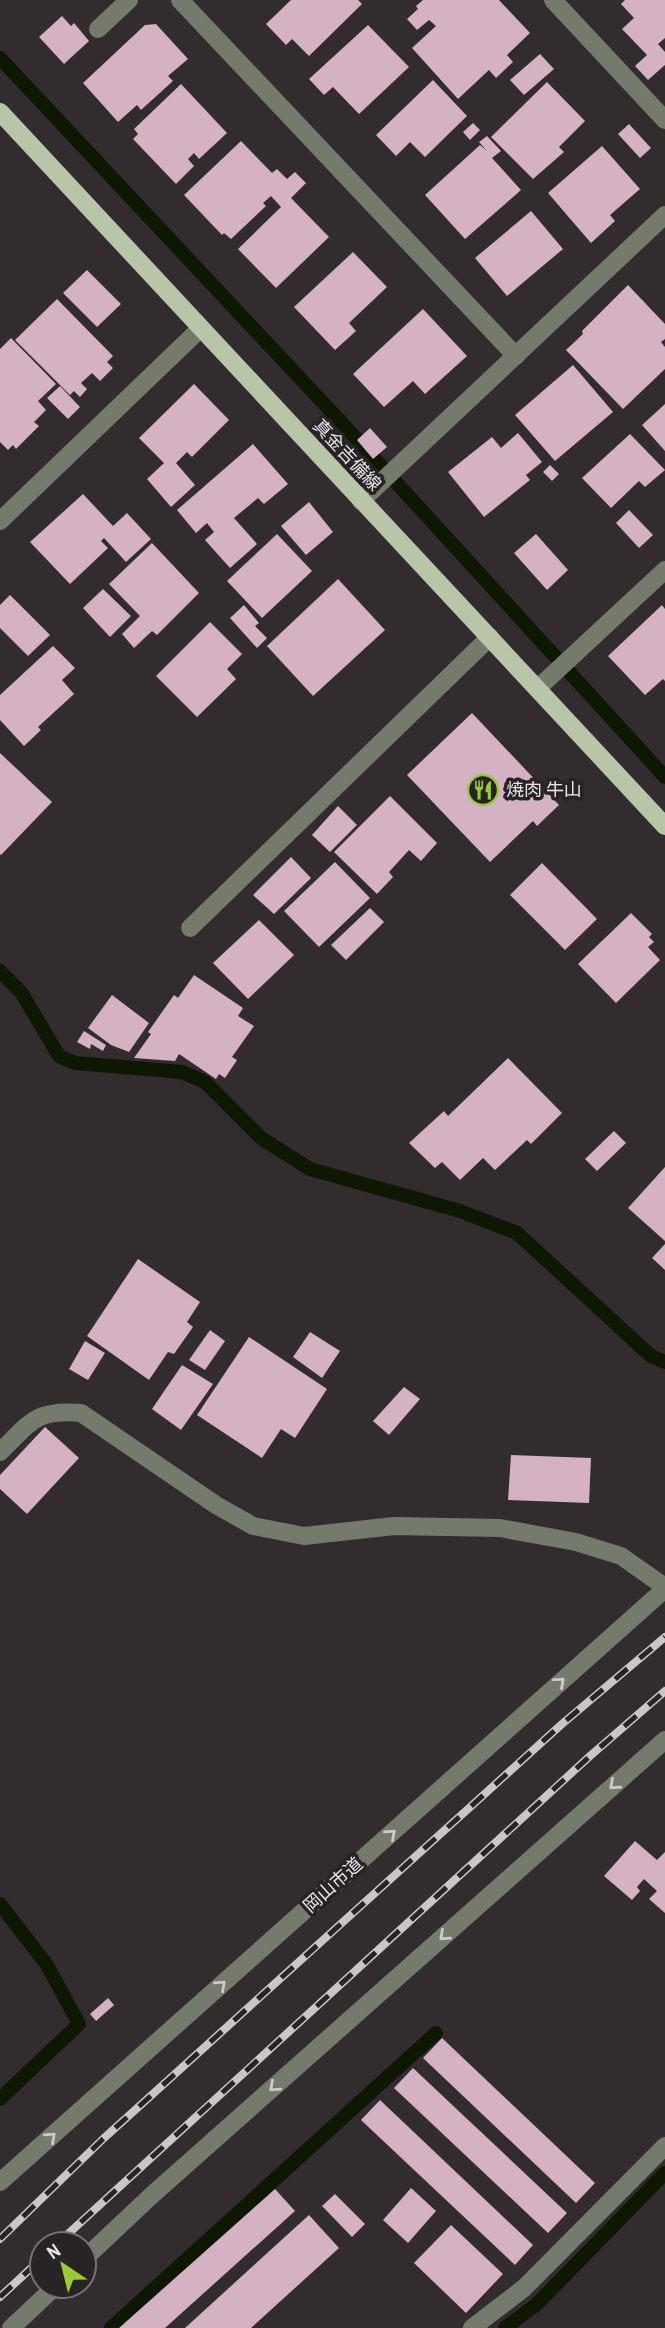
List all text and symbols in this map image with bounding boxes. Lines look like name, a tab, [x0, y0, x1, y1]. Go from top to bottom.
street label: 真金吉備線	[308, 413, 387, 496]
restaurant icon: 焼肉 牛山	[466, 773, 500, 807]
place label: 焼肉 牛山	[506, 777, 582, 802]
one-way arrow	[552, 1678, 565, 1690]
one-way arrow	[609, 1777, 622, 1789]
one-way arrow	[382, 1830, 395, 1842]
street label: 岡山市道	[298, 1851, 368, 1918]
one-way arrow	[439, 1928, 452, 1940]
one-way arrow	[213, 1981, 226, 1993]
one-way arrow	[269, 2079, 282, 2091]
one-way arrow	[43, 2132, 56, 2145]
north arrow	[28, 2230, 98, 2300]
text: N	[41, 2237, 65, 2265]

